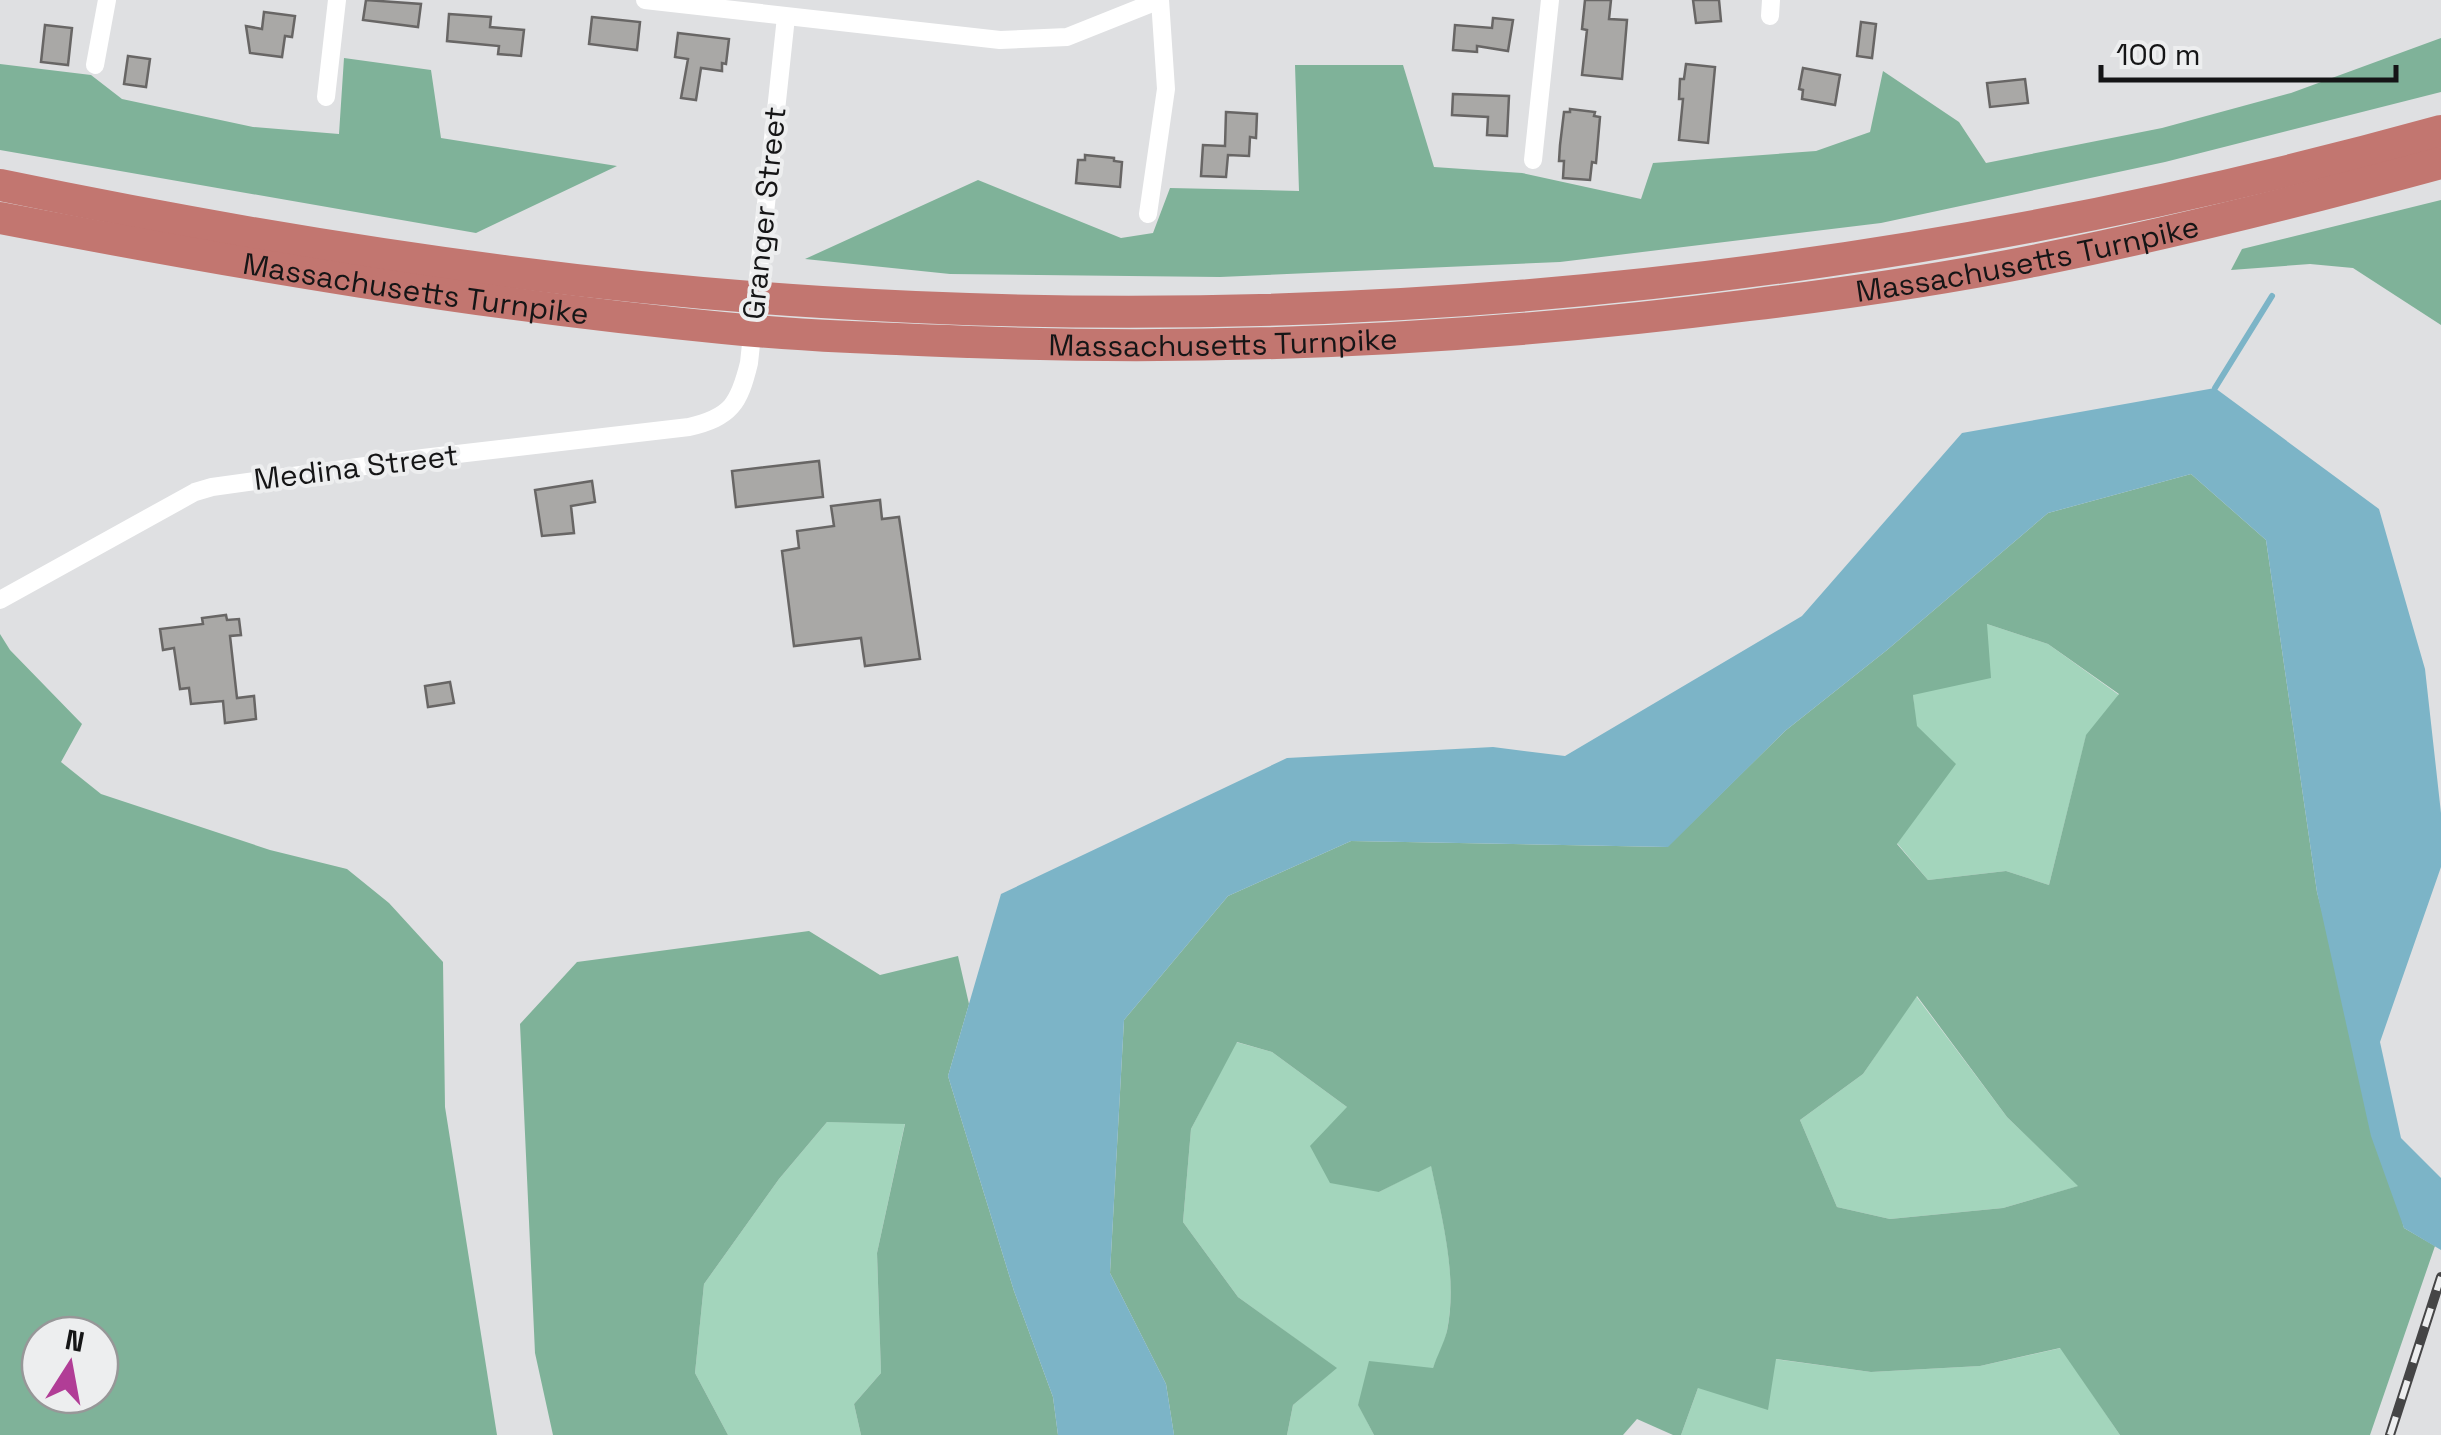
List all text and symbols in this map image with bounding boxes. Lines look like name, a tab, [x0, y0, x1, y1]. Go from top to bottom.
scale bar	[2101, 20, 2396, 82]
text: 100 m	[2116, 35, 2201, 74]
street label: Granger Street	[733, 105, 795, 321]
street label: Massachusetts Turnpike	[1853, 206, 2203, 310]
street label: Massachusetts Turnpike	[240, 243, 591, 333]
street label: Massachusetts Turnpike	[1048, 318, 1398, 365]
street label: Medina Street	[252, 435, 460, 499]
north arrow	[20, 1315, 120, 1415]
text: N	[62, 1321, 87, 1360]

